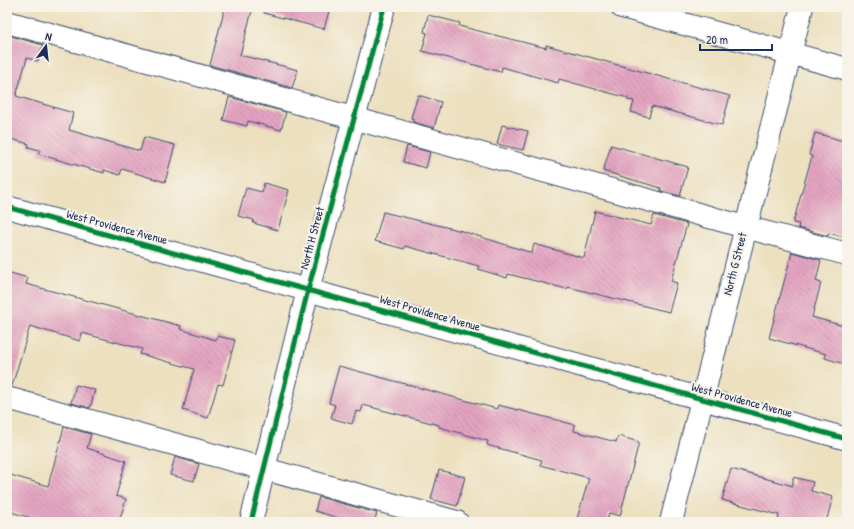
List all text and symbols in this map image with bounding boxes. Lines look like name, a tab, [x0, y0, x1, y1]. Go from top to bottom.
north arrow	[26, 26, 66, 66]
scale bar	[700, 26, 772, 52]
text: N	[44, 29, 53, 44]
text: 20 m	[706, 31, 728, 48]
street label: North H Street	[295, 204, 328, 271]
street label: West Providence Avenue	[65, 205, 170, 248]
street label: North G Street	[718, 230, 751, 297]
street label: West Providence Avenue	[378, 290, 483, 335]
street label: West Providence Avenue	[690, 378, 795, 421]

